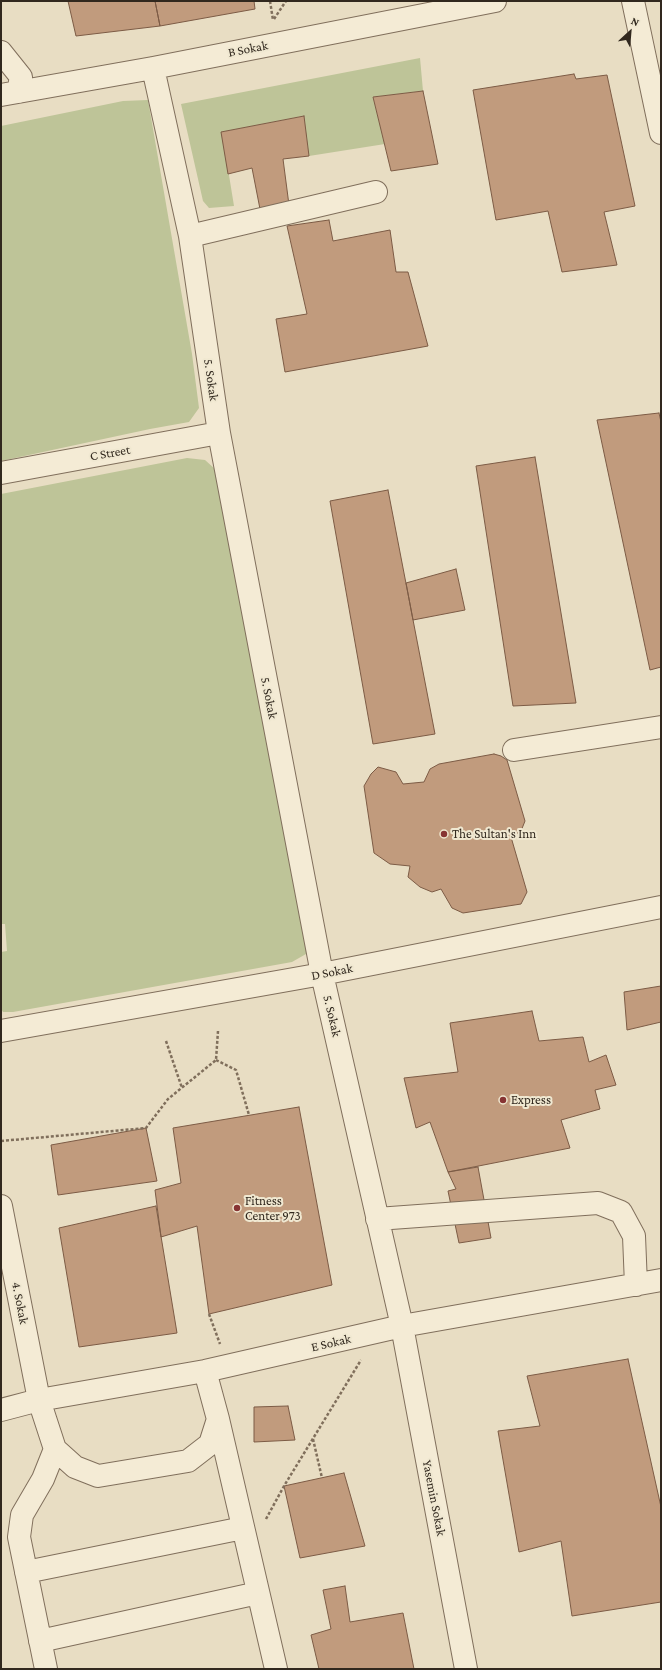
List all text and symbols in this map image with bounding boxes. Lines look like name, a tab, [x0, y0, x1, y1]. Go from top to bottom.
north arrow	[610, 12, 650, 52]
text: N	[629, 14, 641, 28]
street label: B Sokak	[227, 37, 269, 61]
street label: 5. Sokak	[200, 358, 222, 402]
street label: C Street	[89, 442, 131, 464]
street label: 5. Sokak	[257, 676, 281, 720]
place label: The Sultan's Inn	[452, 826, 536, 842]
marker: The Sultan's Inn	[439, 829, 449, 839]
street label: D Sokak	[310, 960, 354, 984]
street label: 5. Sokak	[320, 994, 344, 1038]
place label: Express	[511, 1092, 551, 1108]
marker: Express	[498, 1095, 508, 1105]
place label: Fitness Center 973	[245, 1193, 301, 1224]
marker: Fitness Center 973	[232, 1203, 242, 1213]
street label: 4. Sokak	[8, 1280, 32, 1326]
street label: E Sokak	[310, 1331, 352, 1355]
street label: Yasemin Sokak	[419, 1459, 449, 1537]

